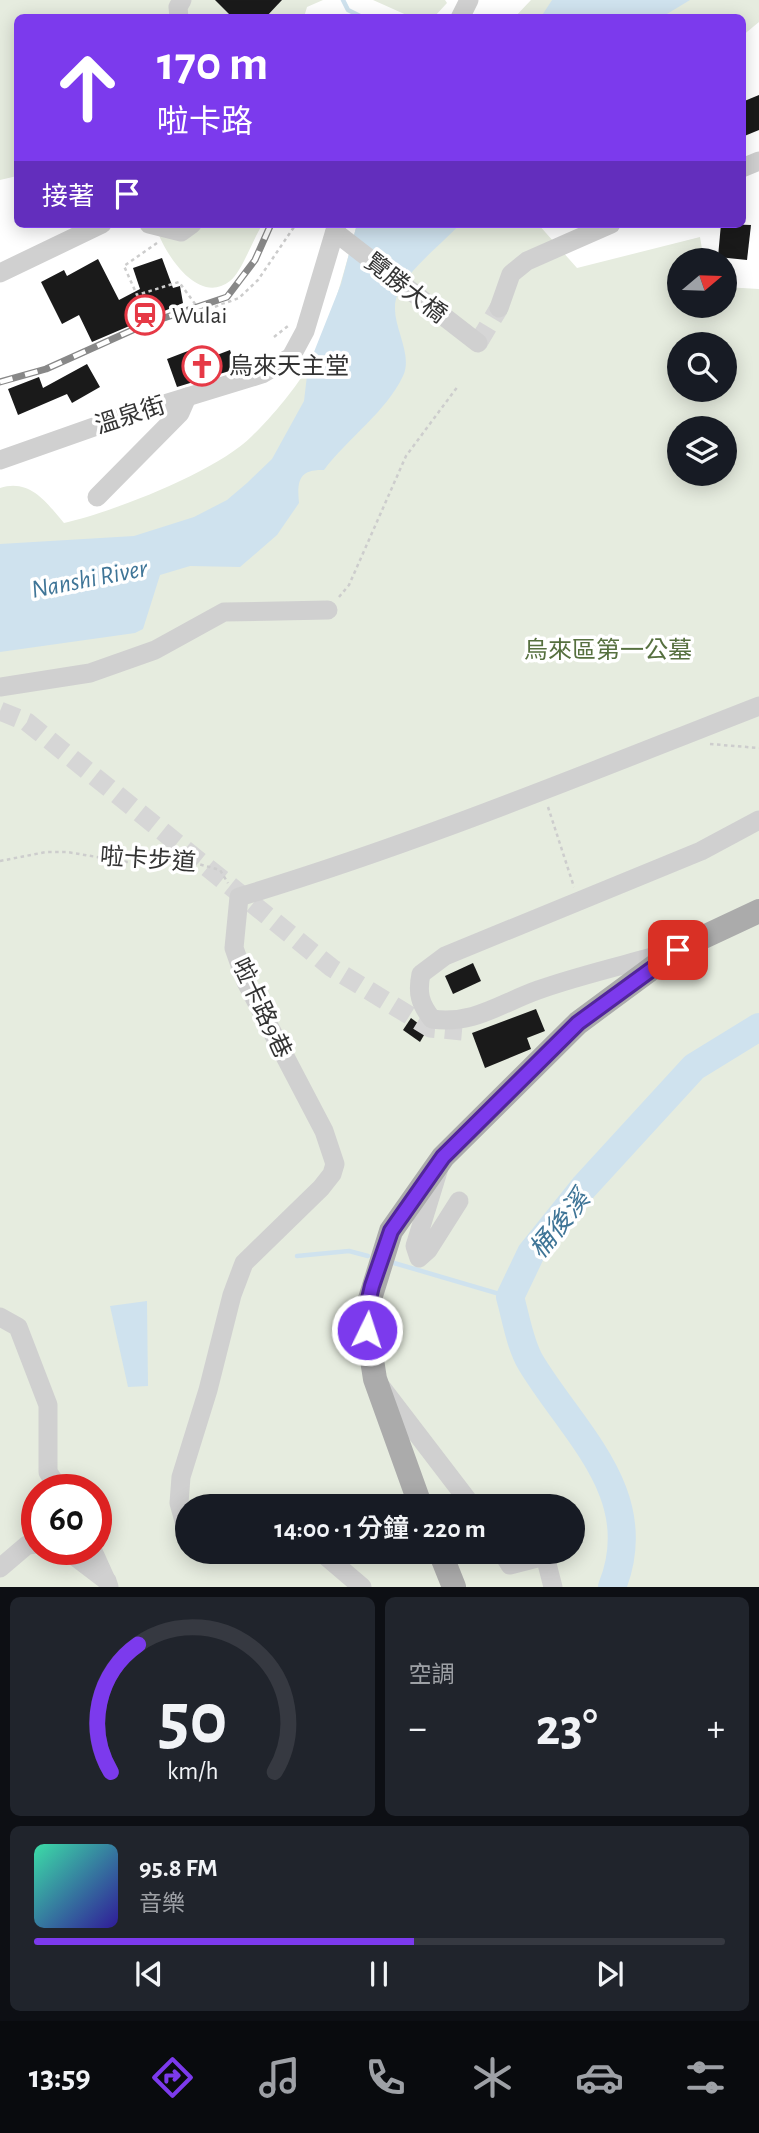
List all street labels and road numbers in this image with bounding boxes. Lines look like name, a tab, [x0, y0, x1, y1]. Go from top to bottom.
street label: 覽勝大橋	[360, 248, 452, 328]
street label: 溫泉街	[92, 392, 168, 438]
street label: 啦卡步道	[99, 843, 197, 875]
street label: 啦卡路9巷	[228, 954, 296, 1062]

